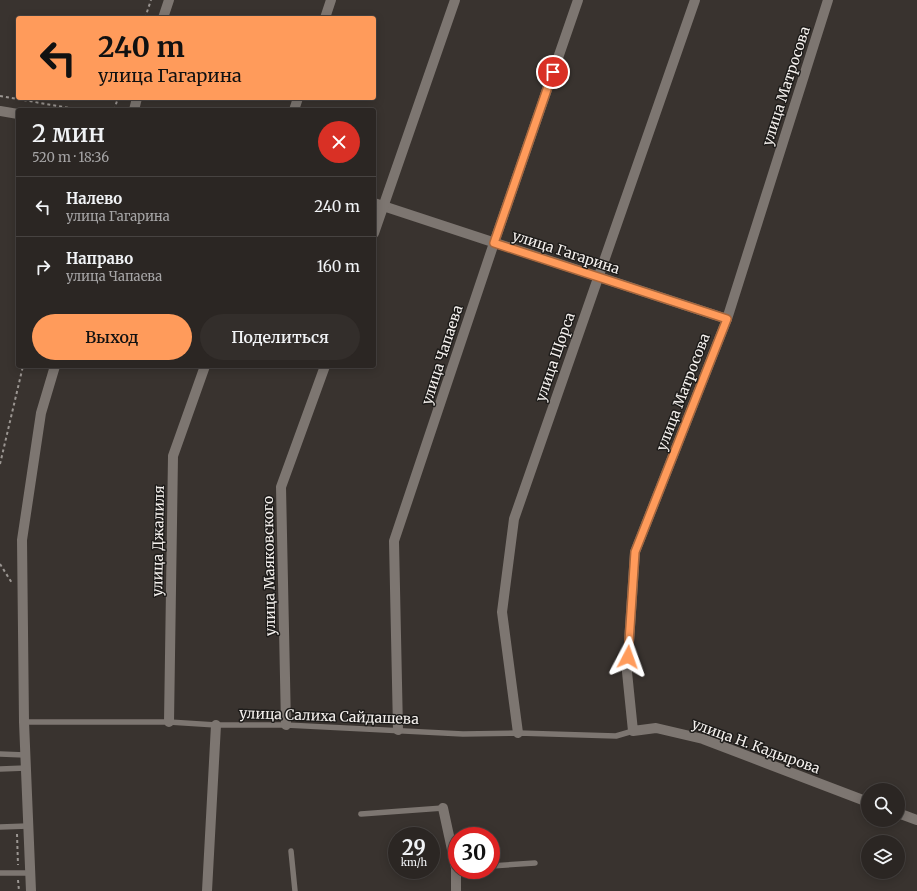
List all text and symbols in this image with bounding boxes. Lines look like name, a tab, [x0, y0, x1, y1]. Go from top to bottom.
street label: улица Матросова	[758, 24, 814, 148]
text: 240 m	[98, 29, 185, 65]
icon: left	[32, 32, 84, 84]
pin	[536, 55, 570, 89]
icon: arrive	[542, 61, 564, 83]
text: улица Гагарина	[98, 64, 242, 87]
text: 2 мин	[32, 118, 105, 149]
button: close	[318, 121, 360, 163]
text: 520 m · 18:36	[32, 149, 109, 166]
text: Налево	[66, 189, 122, 208]
icon: left	[32, 196, 54, 218]
text: 240 m	[314, 197, 360, 216]
text: улица Гагарина	[66, 208, 170, 225]
street label: улица Гагарина	[510, 226, 622, 278]
text: Направо	[66, 249, 133, 268]
icon: right	[32, 256, 54, 278]
text: 160 m	[317, 257, 360, 276]
text: улица Чапаева	[66, 268, 162, 285]
street label: улица Чапаева	[417, 302, 467, 407]
street label: улица Щорса	[531, 310, 579, 404]
button: Выход	[32, 314, 192, 360]
button: Поделиться	[200, 314, 360, 360]
street label: улица Матросова	[652, 330, 714, 453]
street label: улица Джалиля	[148, 485, 168, 597]
street label: улица Маяковского	[259, 496, 279, 636]
position arrow	[607, 636, 649, 678]
street label: улица Салиха Сайдашева	[239, 704, 420, 728]
street label: улица Н. Кадырова	[689, 714, 823, 778]
map controls	[861, 783, 905, 879]
button: search	[861, 783, 905, 827]
speed limit sign: 30	[448, 827, 500, 879]
text: 29	[402, 835, 426, 860]
button: layers	[861, 835, 905, 879]
text: km/h	[401, 856, 427, 869]

